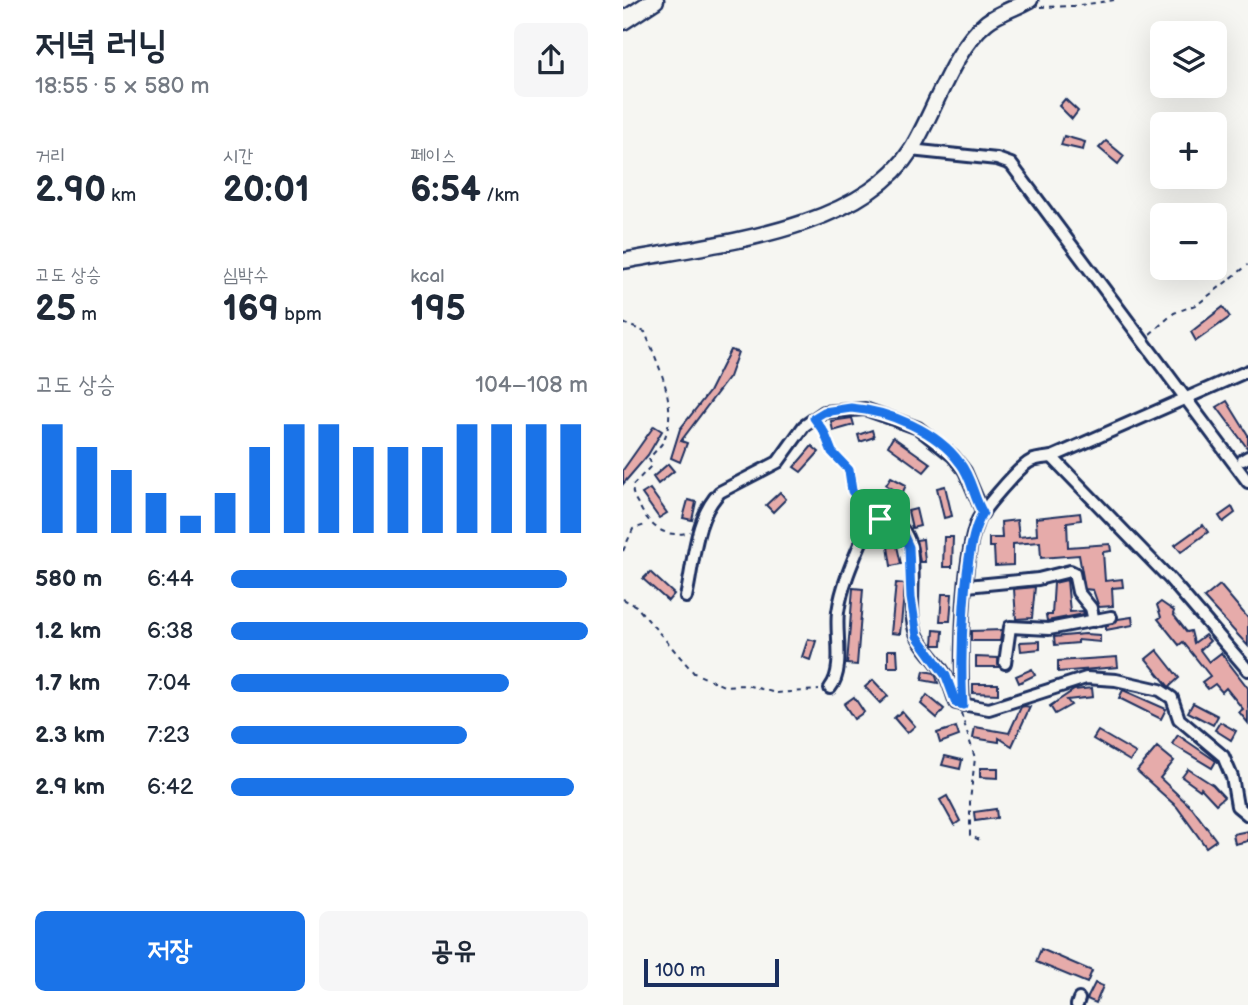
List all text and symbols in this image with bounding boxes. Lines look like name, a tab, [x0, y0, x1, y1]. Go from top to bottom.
map controls	[1150, 21, 1227, 280]
button: layers	[1150, 21, 1227, 98]
text: 저녁 러닝	[35, 23, 168, 68]
button: share	[514, 23, 588, 97]
text: 18:55 · 5 × 580 m	[35, 72, 210, 100]
button: +	[1150, 112, 1227, 189]
text: 거리	[35, 145, 66, 168]
text: 시간	[223, 145, 253, 168]
text: 페이스	[410, 145, 456, 168]
text: 2.90	[35, 169, 106, 212]
text: 20:01	[223, 169, 310, 212]
text: 6:54	[410, 169, 481, 212]
text: km	[106, 184, 136, 207]
text: /km	[481, 184, 520, 207]
button: −	[1150, 203, 1227, 280]
text: 고도 상승	[35, 264, 101, 287]
text: 심박수	[223, 264, 269, 287]
text: kcal	[410, 265, 444, 288]
text: 25	[35, 288, 76, 331]
text: 169	[223, 288, 279, 331]
text: 195	[410, 288, 466, 331]
text: m	[76, 303, 97, 326]
text: bpm	[279, 303, 322, 326]
text: 고도 상승	[35, 371, 115, 399]
text: 104–108 m	[475, 371, 588, 399]
pin	[850, 489, 910, 549]
icon: arrive	[861, 500, 899, 538]
text: 580 m	[35, 565, 102, 593]
text: 6:44	[147, 565, 194, 593]
text: 1.2 km	[35, 617, 101, 645]
text: 6:38	[147, 617, 193, 645]
text: 1.7 km	[35, 669, 100, 697]
text: 7:04	[147, 669, 191, 697]
text: 2.3 km	[35, 721, 105, 749]
text: 7:23	[147, 721, 190, 749]
text: 2.9 km	[35, 773, 105, 801]
text: 6:42	[147, 773, 193, 801]
button: 저장	[35, 911, 305, 991]
button: 공유	[319, 911, 588, 991]
scale bar	[644, 956, 779, 988]
text: 100 m	[655, 959, 706, 982]

